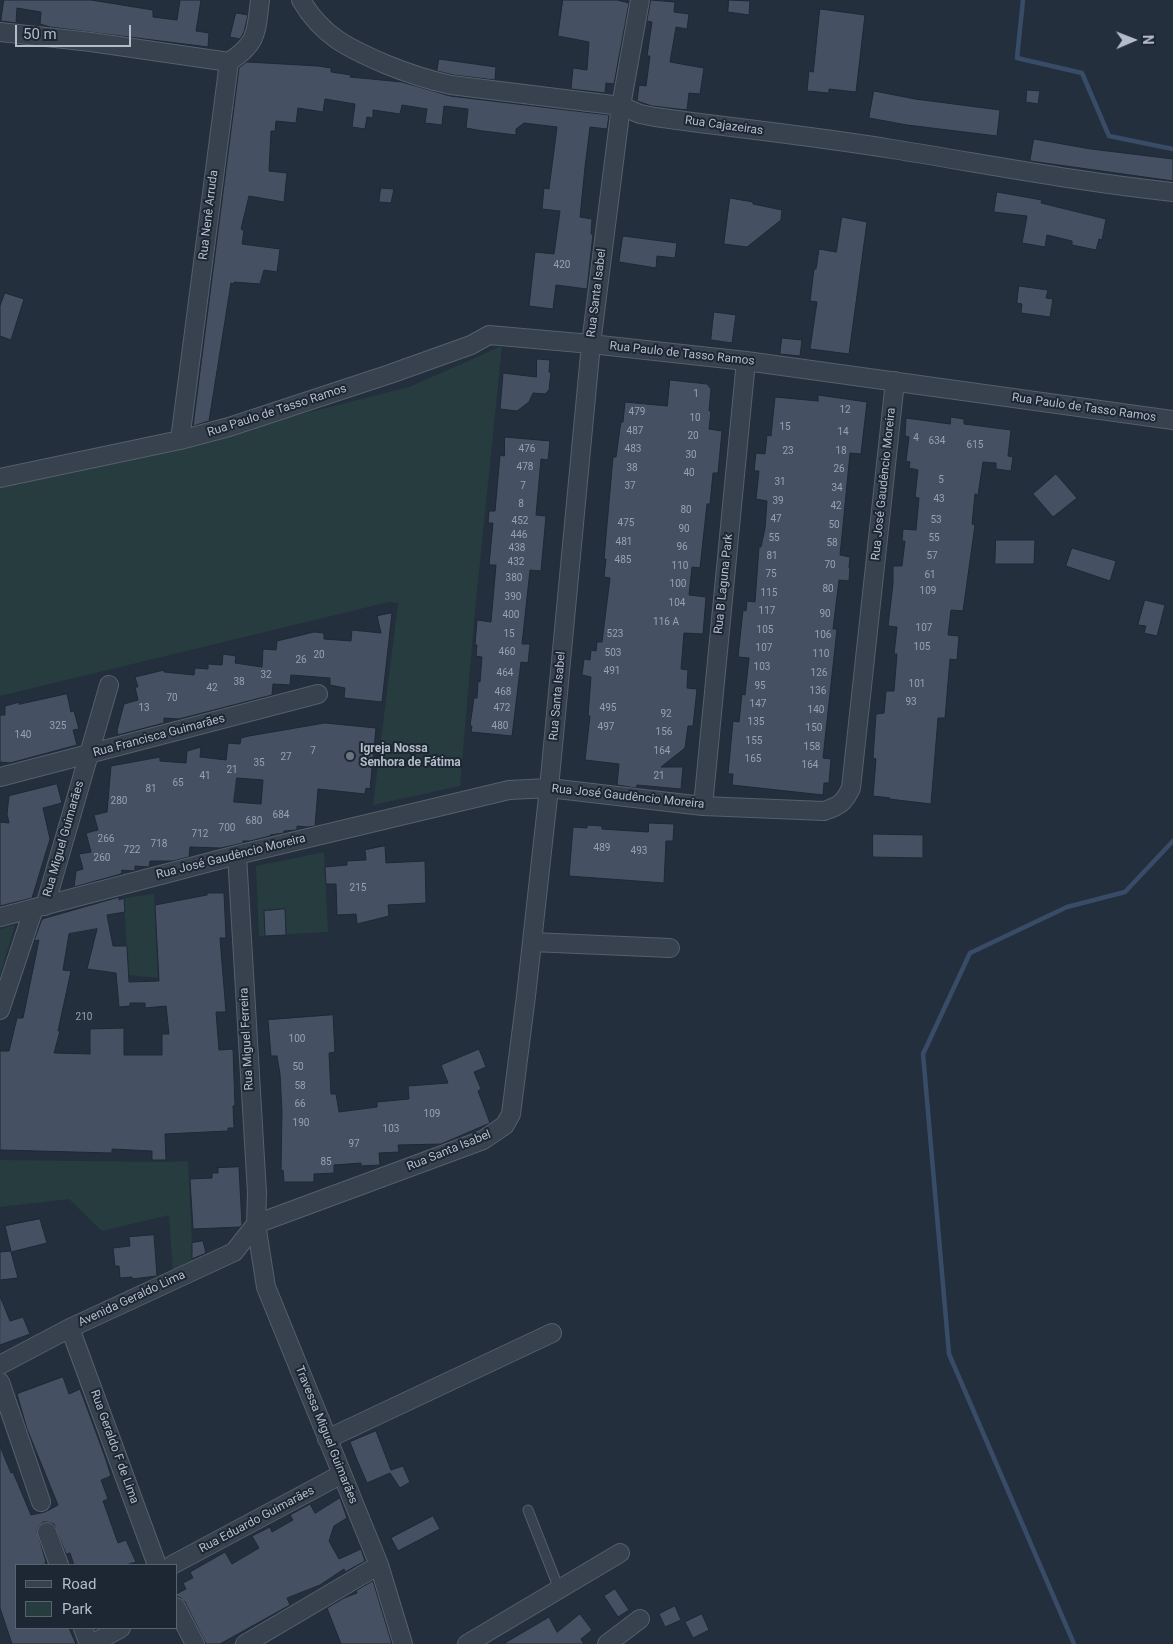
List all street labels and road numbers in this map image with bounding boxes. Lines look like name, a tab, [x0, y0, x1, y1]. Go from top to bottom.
street label: Rua Cajazeiras	[684, 113, 764, 139]
street label: Rua Nenê Arruda	[196, 169, 222, 261]
street label: Rua Santa Isabel	[584, 248, 610, 338]
street label: Rua Paulo de Tasso Ramos	[609, 339, 755, 369]
street label: Rua Paulo de Tasso Ramos	[205, 382, 349, 440]
street label: Rua Paulo de Tasso Ramos	[1011, 391, 1157, 425]
street label: Rua José Gaudêncio Moreira	[869, 407, 899, 561]
street label: Rua B Laguna Park	[712, 533, 736, 635]
street label: Rua Santa Isabel	[547, 651, 569, 741]
street label: Rua Francisca Guimarães	[92, 711, 226, 761]
street label: Rua Miguel Guimarães	[41, 779, 87, 899]
street label: Rua José Gaudêncio Moreira	[551, 782, 705, 812]
street label: Rua José Gaudêncio Moreira	[155, 831, 307, 883]
street label: Rua Miguel Ferreira	[237, 987, 257, 1091]
street label: Rua Santa Isabel	[405, 1128, 493, 1174]
street label: Avenida Geraldo Lima	[76, 1268, 188, 1330]
street label: Travessa Miguel Guimarães	[292, 1364, 360, 1506]
street label: Rua Geraldo F de Lima	[87, 1388, 141, 1506]
street label: Rua Eduardo Guimarães	[197, 1484, 317, 1556]

